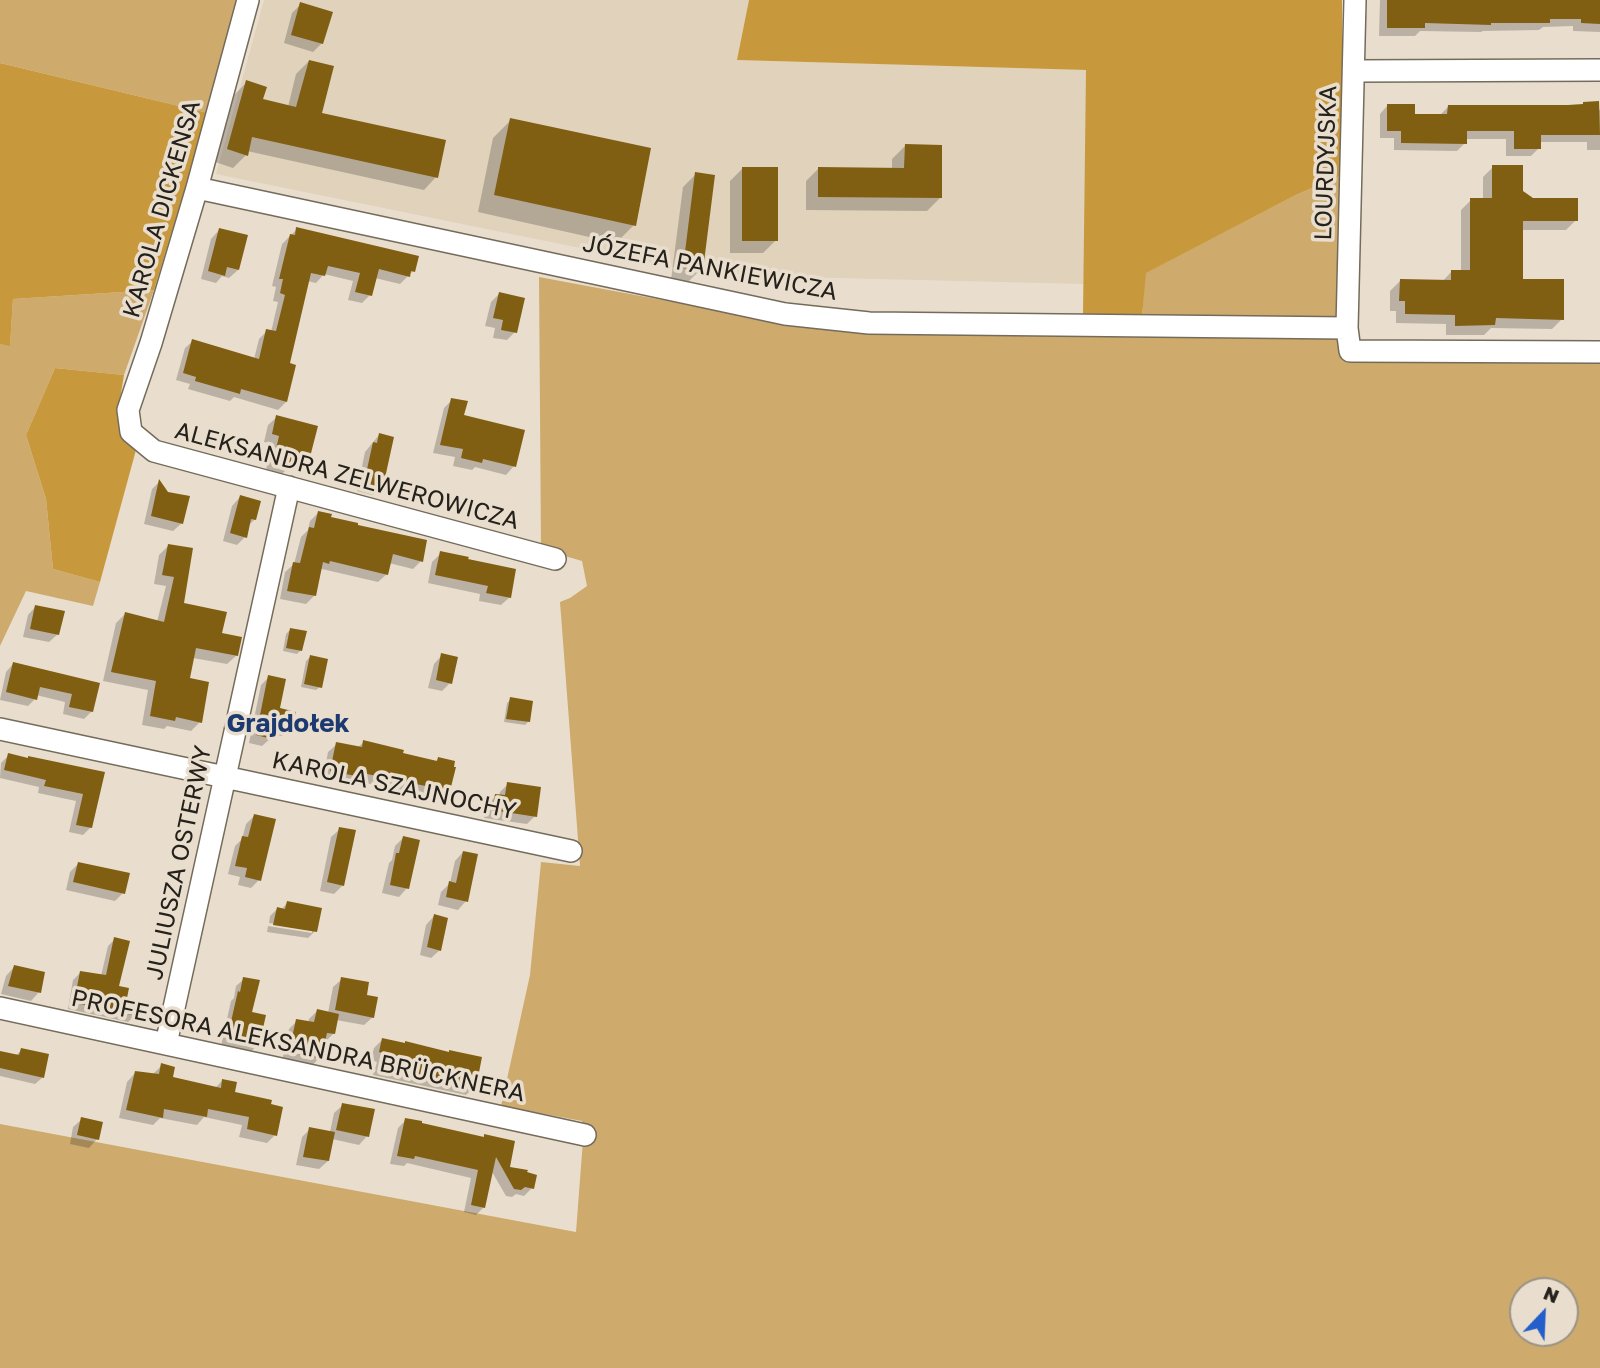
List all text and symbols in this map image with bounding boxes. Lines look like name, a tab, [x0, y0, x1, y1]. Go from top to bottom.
street label: LOURDYJSKA	[1309, 85, 1343, 241]
street label: KAROLA DICKENSA	[117, 97, 207, 321]
street label: JÓZEFA PANKIEWICZA	[580, 229, 840, 307]
street label: ALEKSANDRA ZELWEROWICZA	[172, 416, 522, 536]
district label: Grajdołek	[226, 708, 350, 740]
street label: JULIUSZA OSTERWY	[140, 743, 218, 983]
street label: KAROLA SZAJNOCHY	[269, 746, 519, 826]
street label: PROFESORA ALEKSANDRA BRÜCKNERA	[68, 984, 528, 1108]
north arrow	[1509, 1277, 1579, 1347]
text: N	[1540, 1281, 1563, 1307]

